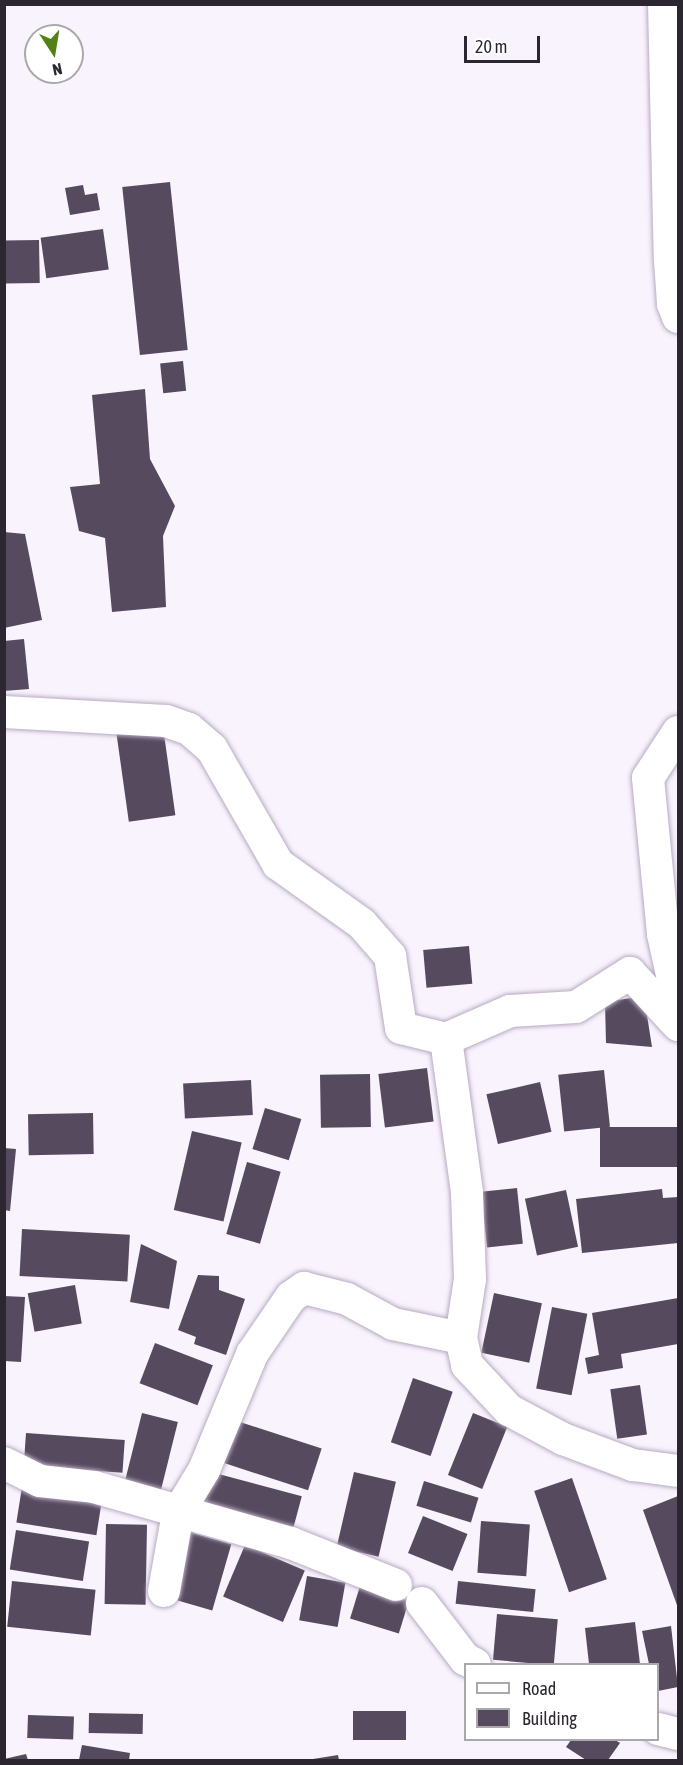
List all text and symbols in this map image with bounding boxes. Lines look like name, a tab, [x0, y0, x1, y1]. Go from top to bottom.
north arrow	[24, 24, 84, 84]
scale bar	[467, 24, 544, 62]
text: 20 m	[475, 36, 507, 57]
text: N	[51, 60, 64, 79]
legend	[464, 1663, 659, 1741]
text: Road	[522, 1678, 556, 1699]
text: Building	[522, 1708, 577, 1729]

